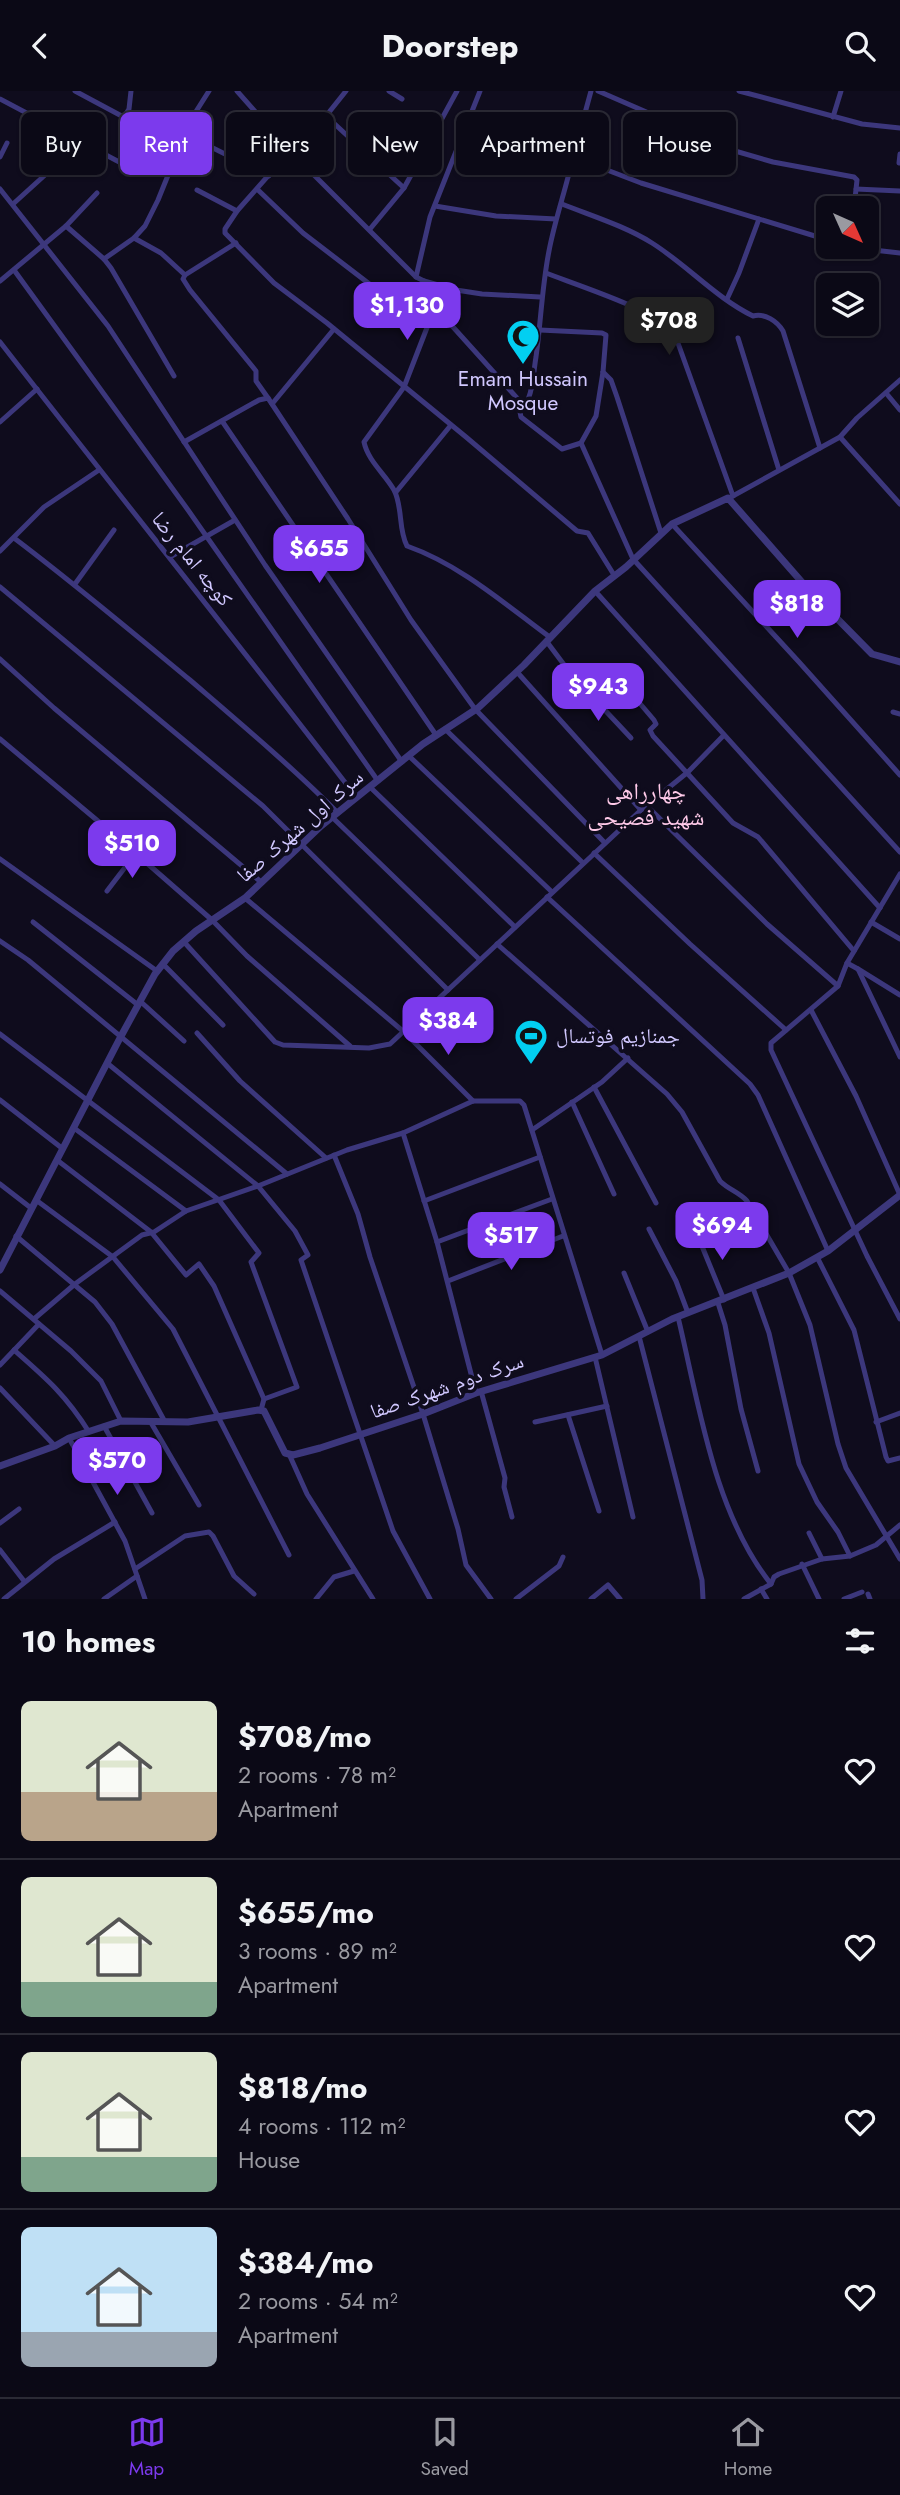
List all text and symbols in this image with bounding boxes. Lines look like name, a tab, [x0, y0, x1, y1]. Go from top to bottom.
text: Doorstep	[381, 23, 519, 69]
icon: back	[21, 27, 59, 65]
icon: search	[841, 27, 879, 65]
chip: Buy	[21, 112, 106, 175]
chip: Rent	[120, 112, 212, 175]
chip: Filters	[226, 112, 334, 175]
chip: New	[348, 112, 442, 175]
chip: Apartment	[456, 112, 609, 175]
chip: House	[623, 112, 736, 175]
north arrow	[816, 196, 878, 259]
map controls	[816, 196, 879, 336]
button: layers	[816, 273, 879, 336]
pin: $1,130	[350, 282, 464, 342]
text: $1,130	[370, 288, 444, 322]
pin: $708	[628, 297, 710, 357]
text: $708	[640, 303, 698, 337]
mosque icon: Emam Hussain Mosque	[504, 317, 542, 366]
place label: Emam Hussain Mosque	[458, 364, 588, 418]
street label: کوچه امام رضا	[144, 505, 240, 613]
pin: $655	[278, 525, 360, 585]
text: $655	[289, 531, 349, 565]
pin: $818	[756, 581, 838, 640]
text: $818	[770, 586, 824, 620]
pin: $943	[557, 663, 639, 723]
text: $943	[568, 669, 628, 703]
street label: سرک اول شهرک صفا	[230, 762, 370, 890]
district label: چهارراهی شهید فصیحی	[588, 774, 704, 834]
pin: $510	[91, 821, 173, 880]
text: $510	[104, 826, 160, 860]
pin: $384	[407, 997, 489, 1057]
text: $384	[418, 1003, 478, 1037]
sports icon: جمنازیم فوتسال	[512, 1017, 550, 1066]
place label: جمنازیم فوتسال	[556, 1021, 680, 1051]
pin: $694	[681, 1203, 763, 1262]
text: $694	[691, 1208, 753, 1242]
pin: $517	[470, 1213, 552, 1272]
text: $517	[484, 1218, 538, 1252]
street label: سرک دوم شهرک صفا	[366, 1346, 528, 1426]
pin: $570	[76, 1437, 158, 1497]
text: $570	[88, 1443, 146, 1477]
text: 10 homes	[21, 1620, 155, 1663]
icon: filters	[841, 1622, 879, 1660]
text: $708/mo	[238, 1715, 371, 1758]
icon: home	[77, 1729, 161, 1813]
icon: heart	[841, 1752, 879, 1790]
text: 2 rooms · 78 m²	[238, 1758, 396, 1792]
text: Apartment	[238, 1792, 338, 1826]
text: $655/mo	[238, 1891, 374, 1934]
icon: home	[77, 1905, 161, 1989]
icon: heart	[841, 1928, 879, 1966]
text: 3 rooms · 89 m²	[238, 1934, 397, 1968]
text: Apartment	[238, 1968, 338, 2002]
text: $818/mo	[238, 2066, 368, 2109]
icon: home	[77, 2080, 161, 2164]
icon: heart	[841, 2103, 879, 2141]
text: 4 rooms · 112 m²	[238, 2109, 405, 2143]
text: House	[238, 2143, 300, 2177]
text: $384/mo	[238, 2241, 373, 2284]
icon: home	[77, 2255, 161, 2339]
icon: heart	[841, 2278, 879, 2316]
text: 2 rooms · 54 m²	[238, 2284, 398, 2318]
text: Apartment	[238, 2318, 338, 2352]
tab: Map	[128, 2413, 166, 2482]
tab: Saved	[421, 2413, 469, 2482]
tab: Home	[724, 2413, 772, 2482]

